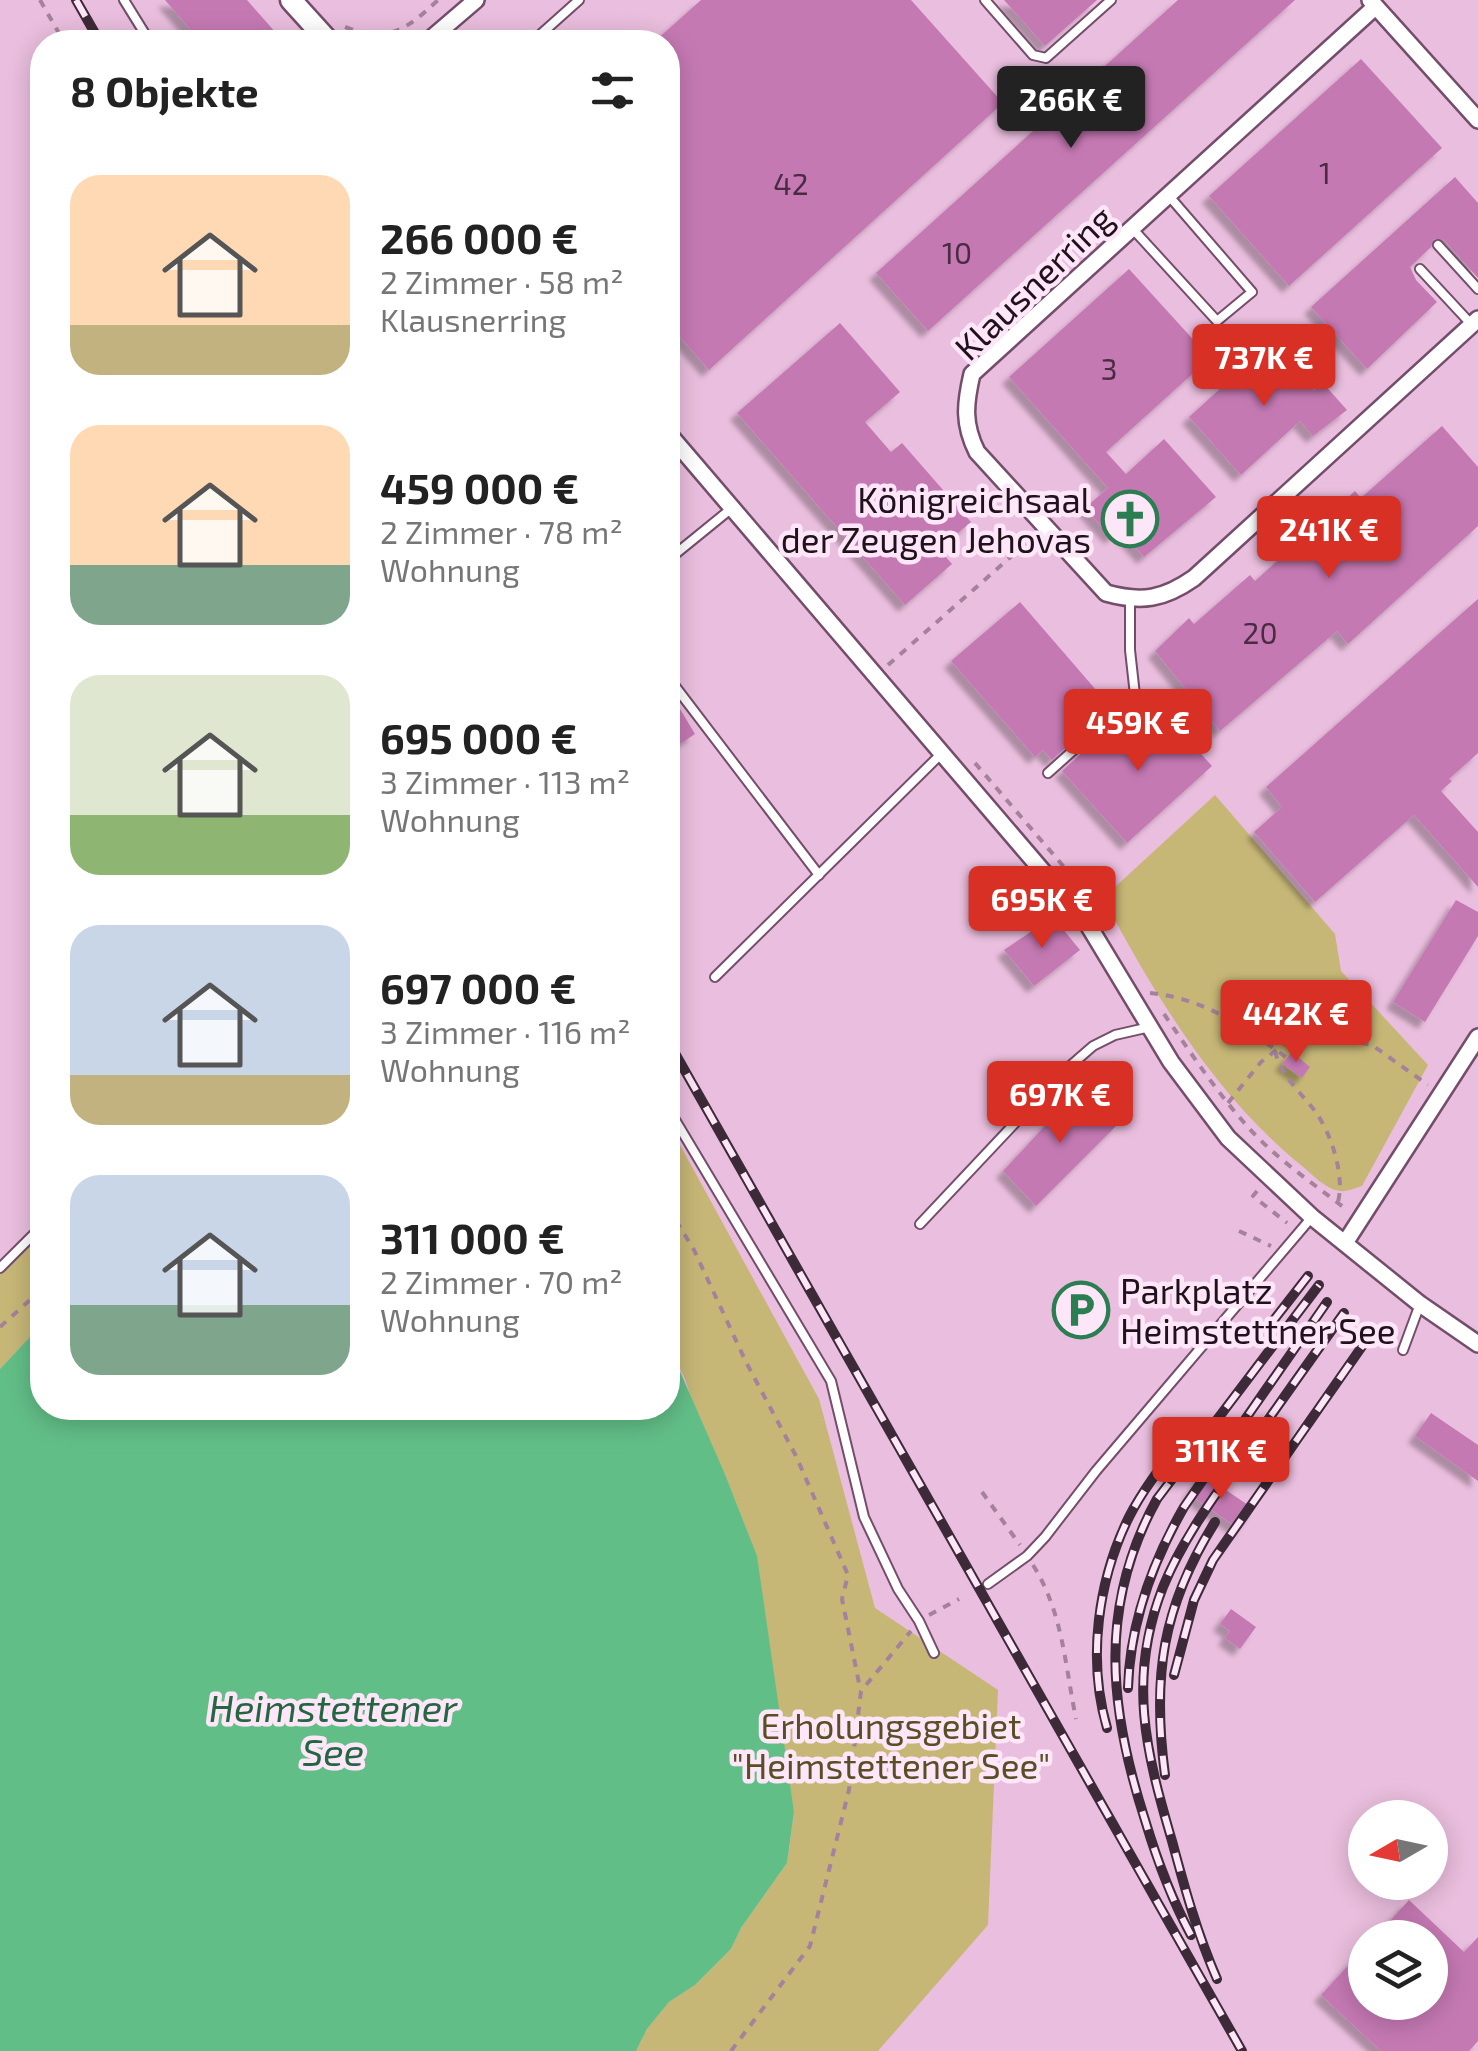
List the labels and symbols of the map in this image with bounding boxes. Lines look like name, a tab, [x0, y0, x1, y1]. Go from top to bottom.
pin: 266K €	[990, 66, 1152, 151]
house number: 1	[1319, 154, 1331, 190]
house number: 42	[773, 165, 809, 201]
street label: Klausnerring	[945, 196, 1121, 368]
house number: 10	[942, 234, 972, 270]
pin: 737K €	[1183, 324, 1345, 409]
house number: 3	[1101, 350, 1117, 386]
place label: Königreichsaal der Zeugen Jehovas	[781, 478, 1092, 560]
church icon: Königreichsaal der Zeugen Jehovas	[1100, 489, 1160, 549]
pin: 241K €	[1248, 496, 1410, 581]
house number: 20	[1243, 614, 1277, 650]
pin: 459K €	[1057, 689, 1219, 774]
pin: 695K €	[961, 866, 1123, 951]
pin: 442K €	[1215, 980, 1377, 1065]
pin: 697K €	[979, 1061, 1141, 1146]
place label: Parkplatz Heimstettner See	[1120, 1269, 1396, 1351]
parking icon: Parkplatz Heimstettner See	[1051, 1280, 1111, 1340]
pin: 311K €	[1140, 1417, 1302, 1502]
water label: Heimstettener See	[209, 1684, 458, 1774]
park label: Erholungsgebiet "Heimstettener See"	[732, 1704, 1050, 1786]
north arrow	[1348, 1800, 1448, 1900]

